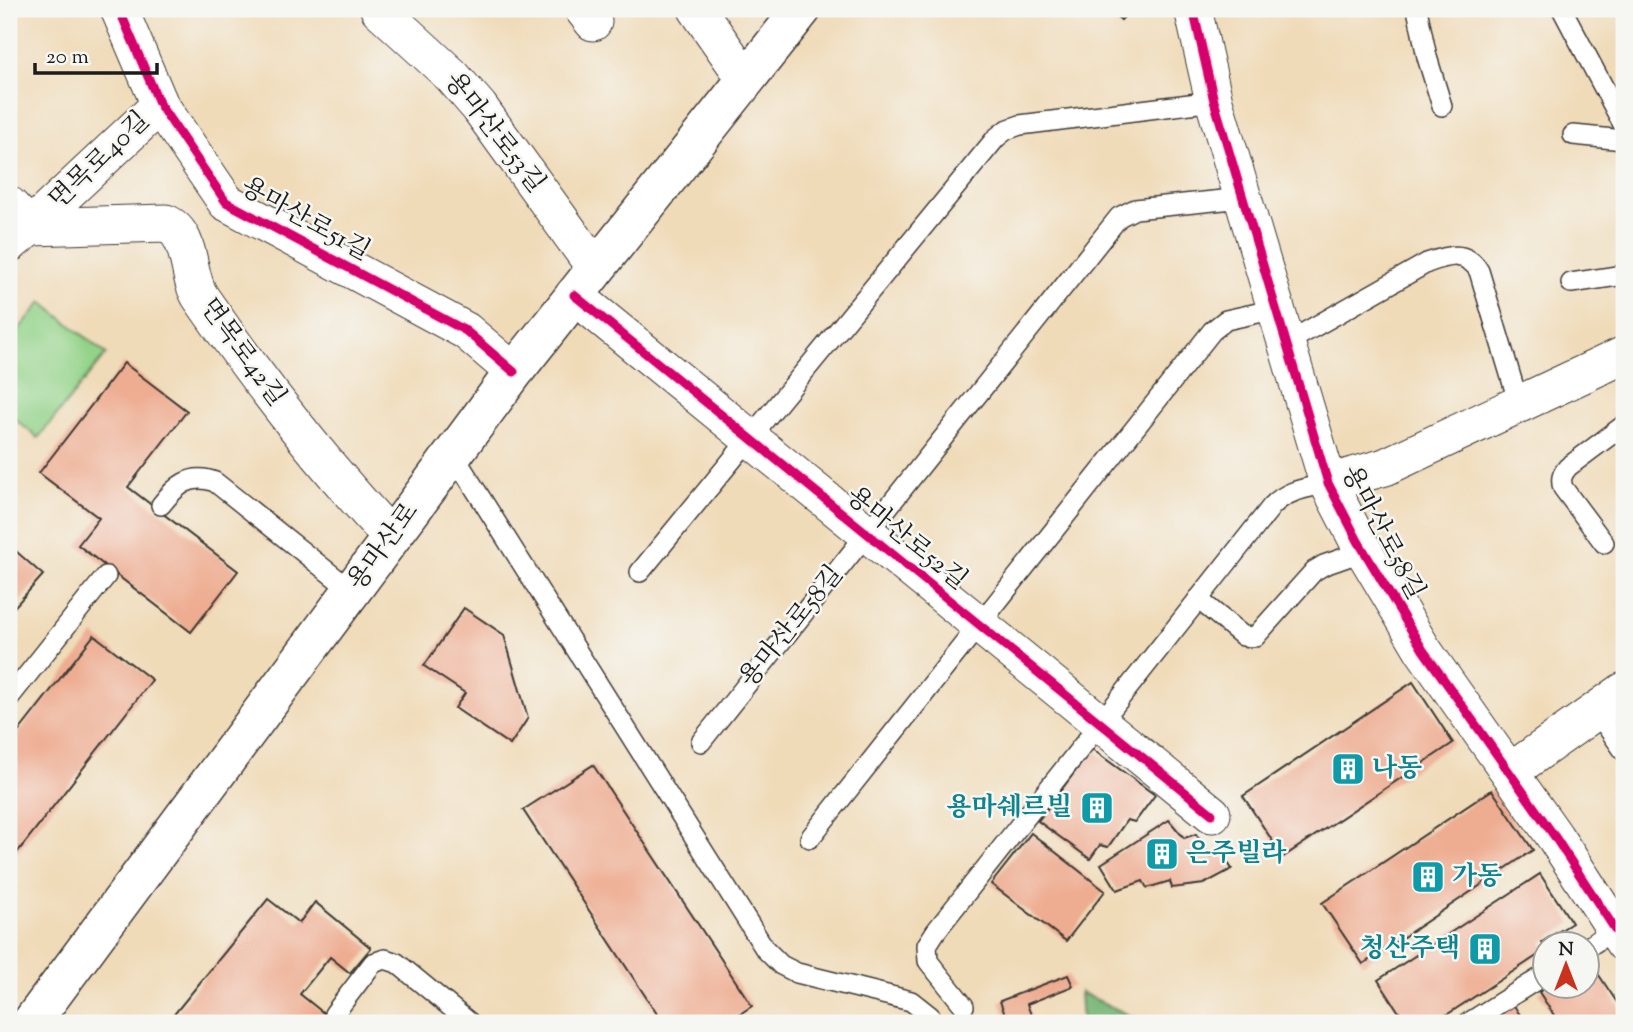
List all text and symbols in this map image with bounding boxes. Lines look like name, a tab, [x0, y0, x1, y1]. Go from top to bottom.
scale bar	[35, 32, 158, 76]
text: 20 m	[46, 43, 89, 73]
street label: 용마산로53길	[435, 64, 553, 202]
street label: 면목로40길	[41, 104, 159, 218]
street label: 용마산로51길	[233, 169, 377, 271]
street label: 면목로42길	[190, 291, 294, 415]
street label: 용마산로58길	[1331, 459, 1433, 607]
street label: 용마산로52길	[837, 478, 975, 600]
street label: 용마산로	[340, 495, 428, 599]
street label: 용마산로58길	[731, 558, 853, 696]
building icon: 나동	[1329, 750, 1367, 788]
place label: 나동	[1372, 751, 1422, 788]
building icon: 용마쉐르빌	[1078, 789, 1116, 827]
place label: 용마쉐르빌	[946, 790, 1072, 827]
building icon: 은주빌라	[1143, 835, 1181, 873]
place label: 은주빌라	[1186, 836, 1287, 873]
building icon: 가동	[1409, 858, 1447, 896]
place label: 가동	[1452, 859, 1502, 896]
building icon: 청산주택	[1466, 930, 1504, 968]
north arrow	[1532, 930, 1602, 1000]
place label: 청산주택	[1360, 931, 1460, 968]
text: N	[1558, 937, 1574, 964]

